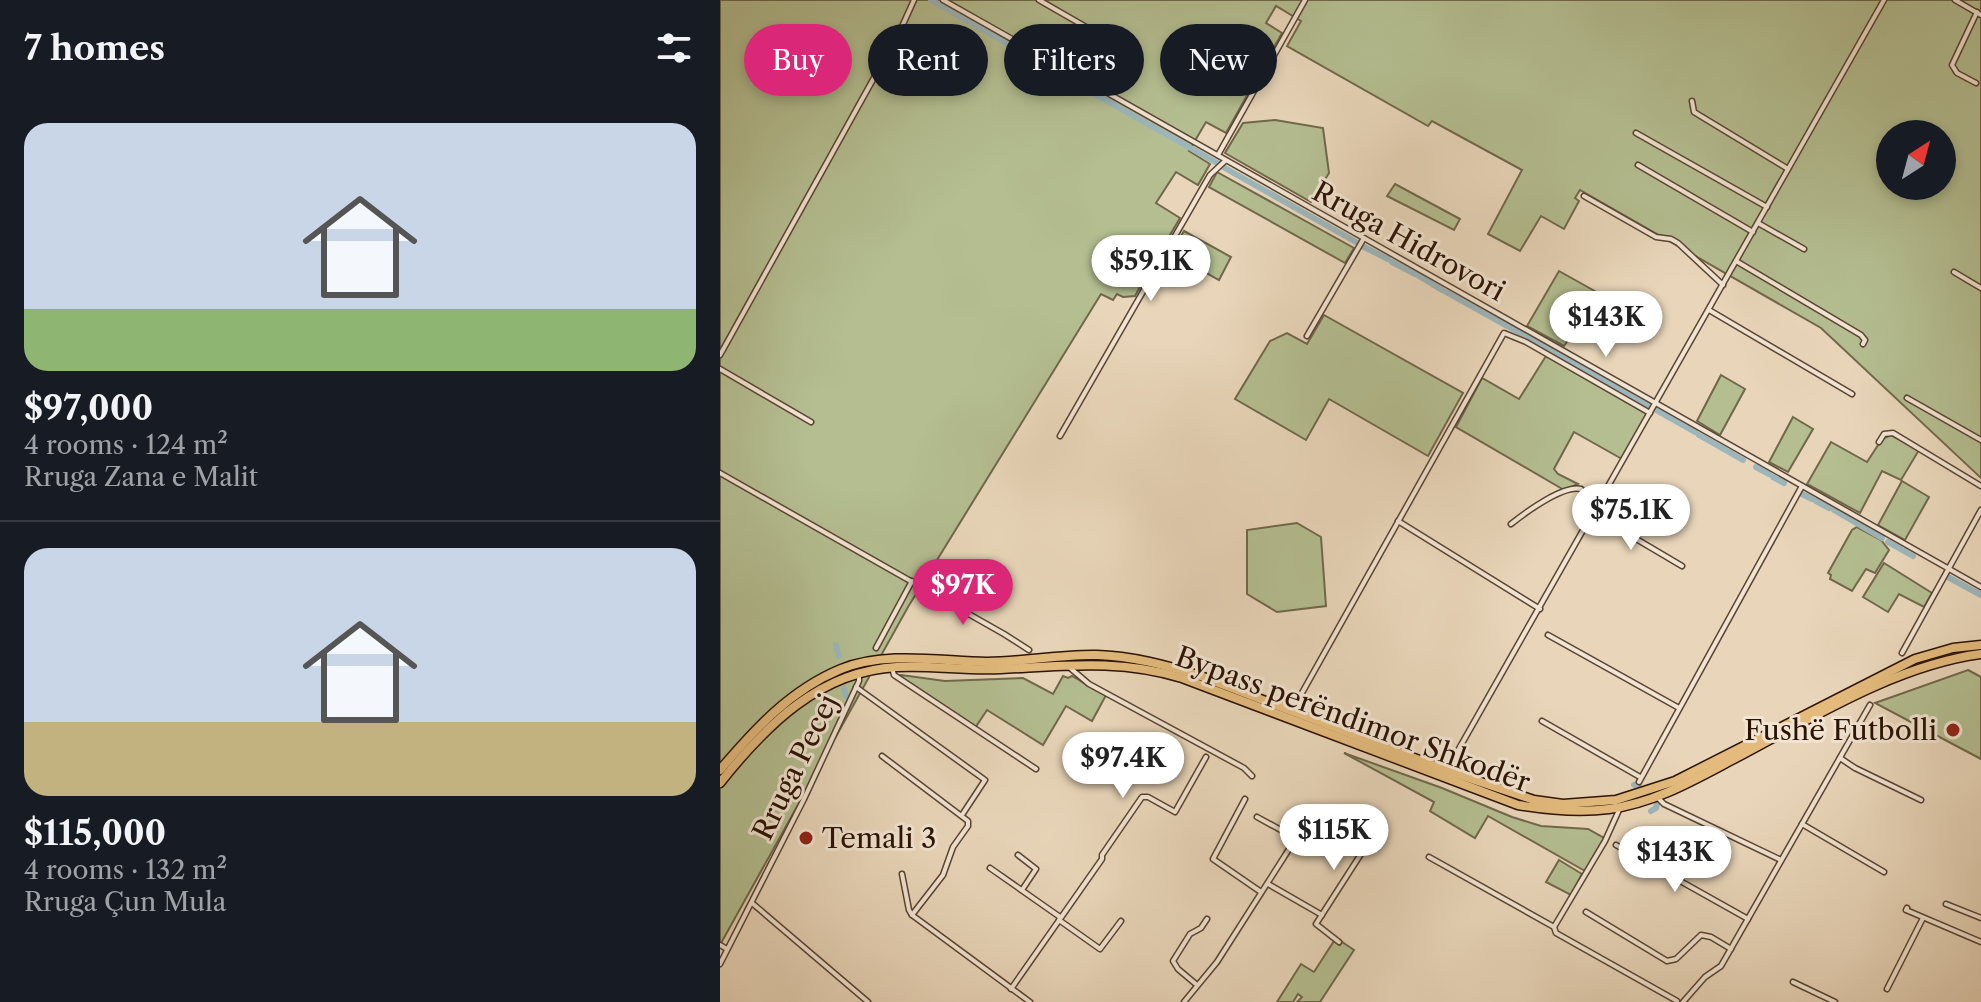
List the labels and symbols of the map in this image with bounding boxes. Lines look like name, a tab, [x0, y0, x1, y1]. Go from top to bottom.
north arrow	[1876, 120, 1956, 200]
street label: Rruga Hidrovori	[1307, 174, 1511, 308]
pin: $59.1K	[1086, 235, 1216, 303]
pin: $143K	[1550, 291, 1662, 359]
pin: $75.1K	[1566, 484, 1696, 552]
pin: $97K	[916, 559, 1010, 627]
street label: Bypass perëndimor Shkodër	[1171, 639, 1535, 799]
street label: Rruga Pecej	[745, 689, 845, 845]
place label: Fushë Futbolli	[1744, 713, 1937, 747]
marker: Fushë Futbolli	[1944, 721, 1962, 739]
pin: $97.4K	[1058, 732, 1188, 800]
pin: $115K	[1278, 804, 1390, 872]
place label: Temali 3	[822, 821, 937, 855]
pin: $143K	[1619, 826, 1731, 894]
marker: Temali 3	[797, 829, 815, 847]

